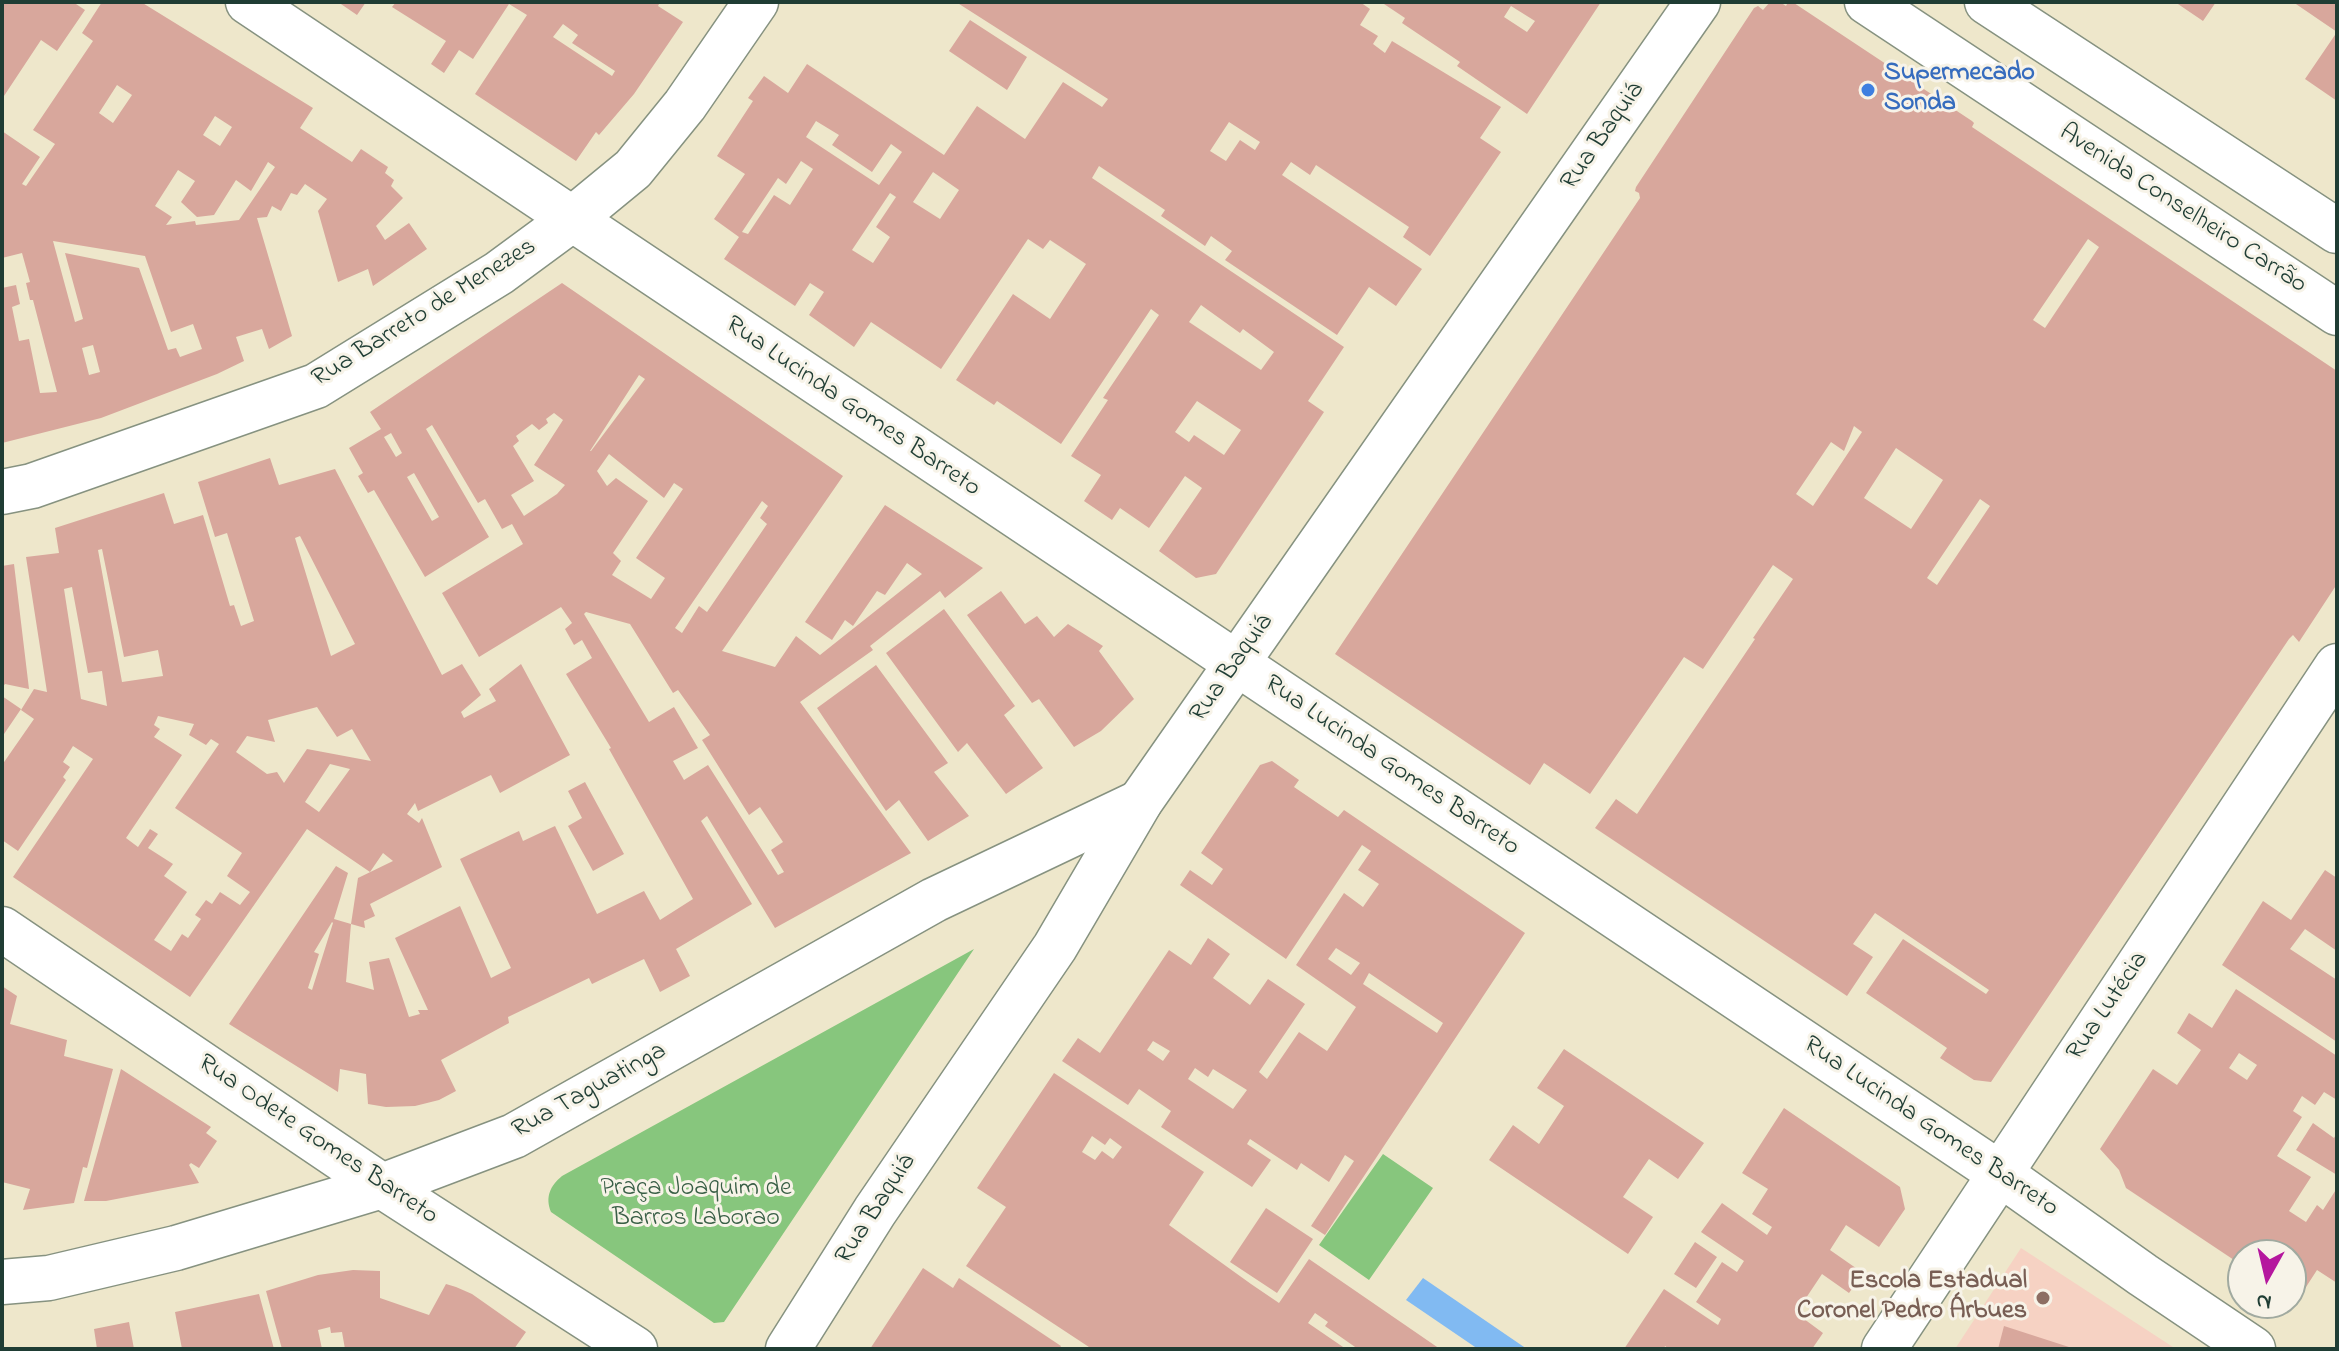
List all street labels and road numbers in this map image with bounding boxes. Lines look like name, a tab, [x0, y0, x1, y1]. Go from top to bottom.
street label: Rua Baquiá	[1555, 77, 1653, 197]
street label: Avenida Conselheiro Carrão	[2052, 118, 2312, 302]
street label: Rua Barreto de Menezes	[307, 232, 543, 396]
street label: Rua Lucinda Gomes Barreto	[718, 311, 986, 505]
street label: Rua Baquiá	[1184, 609, 1282, 729]
street label: Rua Lucinda Gomes Barreto	[1257, 670, 1525, 864]
street label: Rua Lutécia	[2061, 947, 2157, 1067]
street label: Rua Lucinda Gomes Barreto	[1796, 1031, 2064, 1225]
street label: Rua Taguatinga	[508, 1037, 672, 1147]
street label: Rua Odete Gomes Barreto	[191, 1049, 443, 1233]
street label: Rua Baquiá	[830, 1149, 924, 1271]

